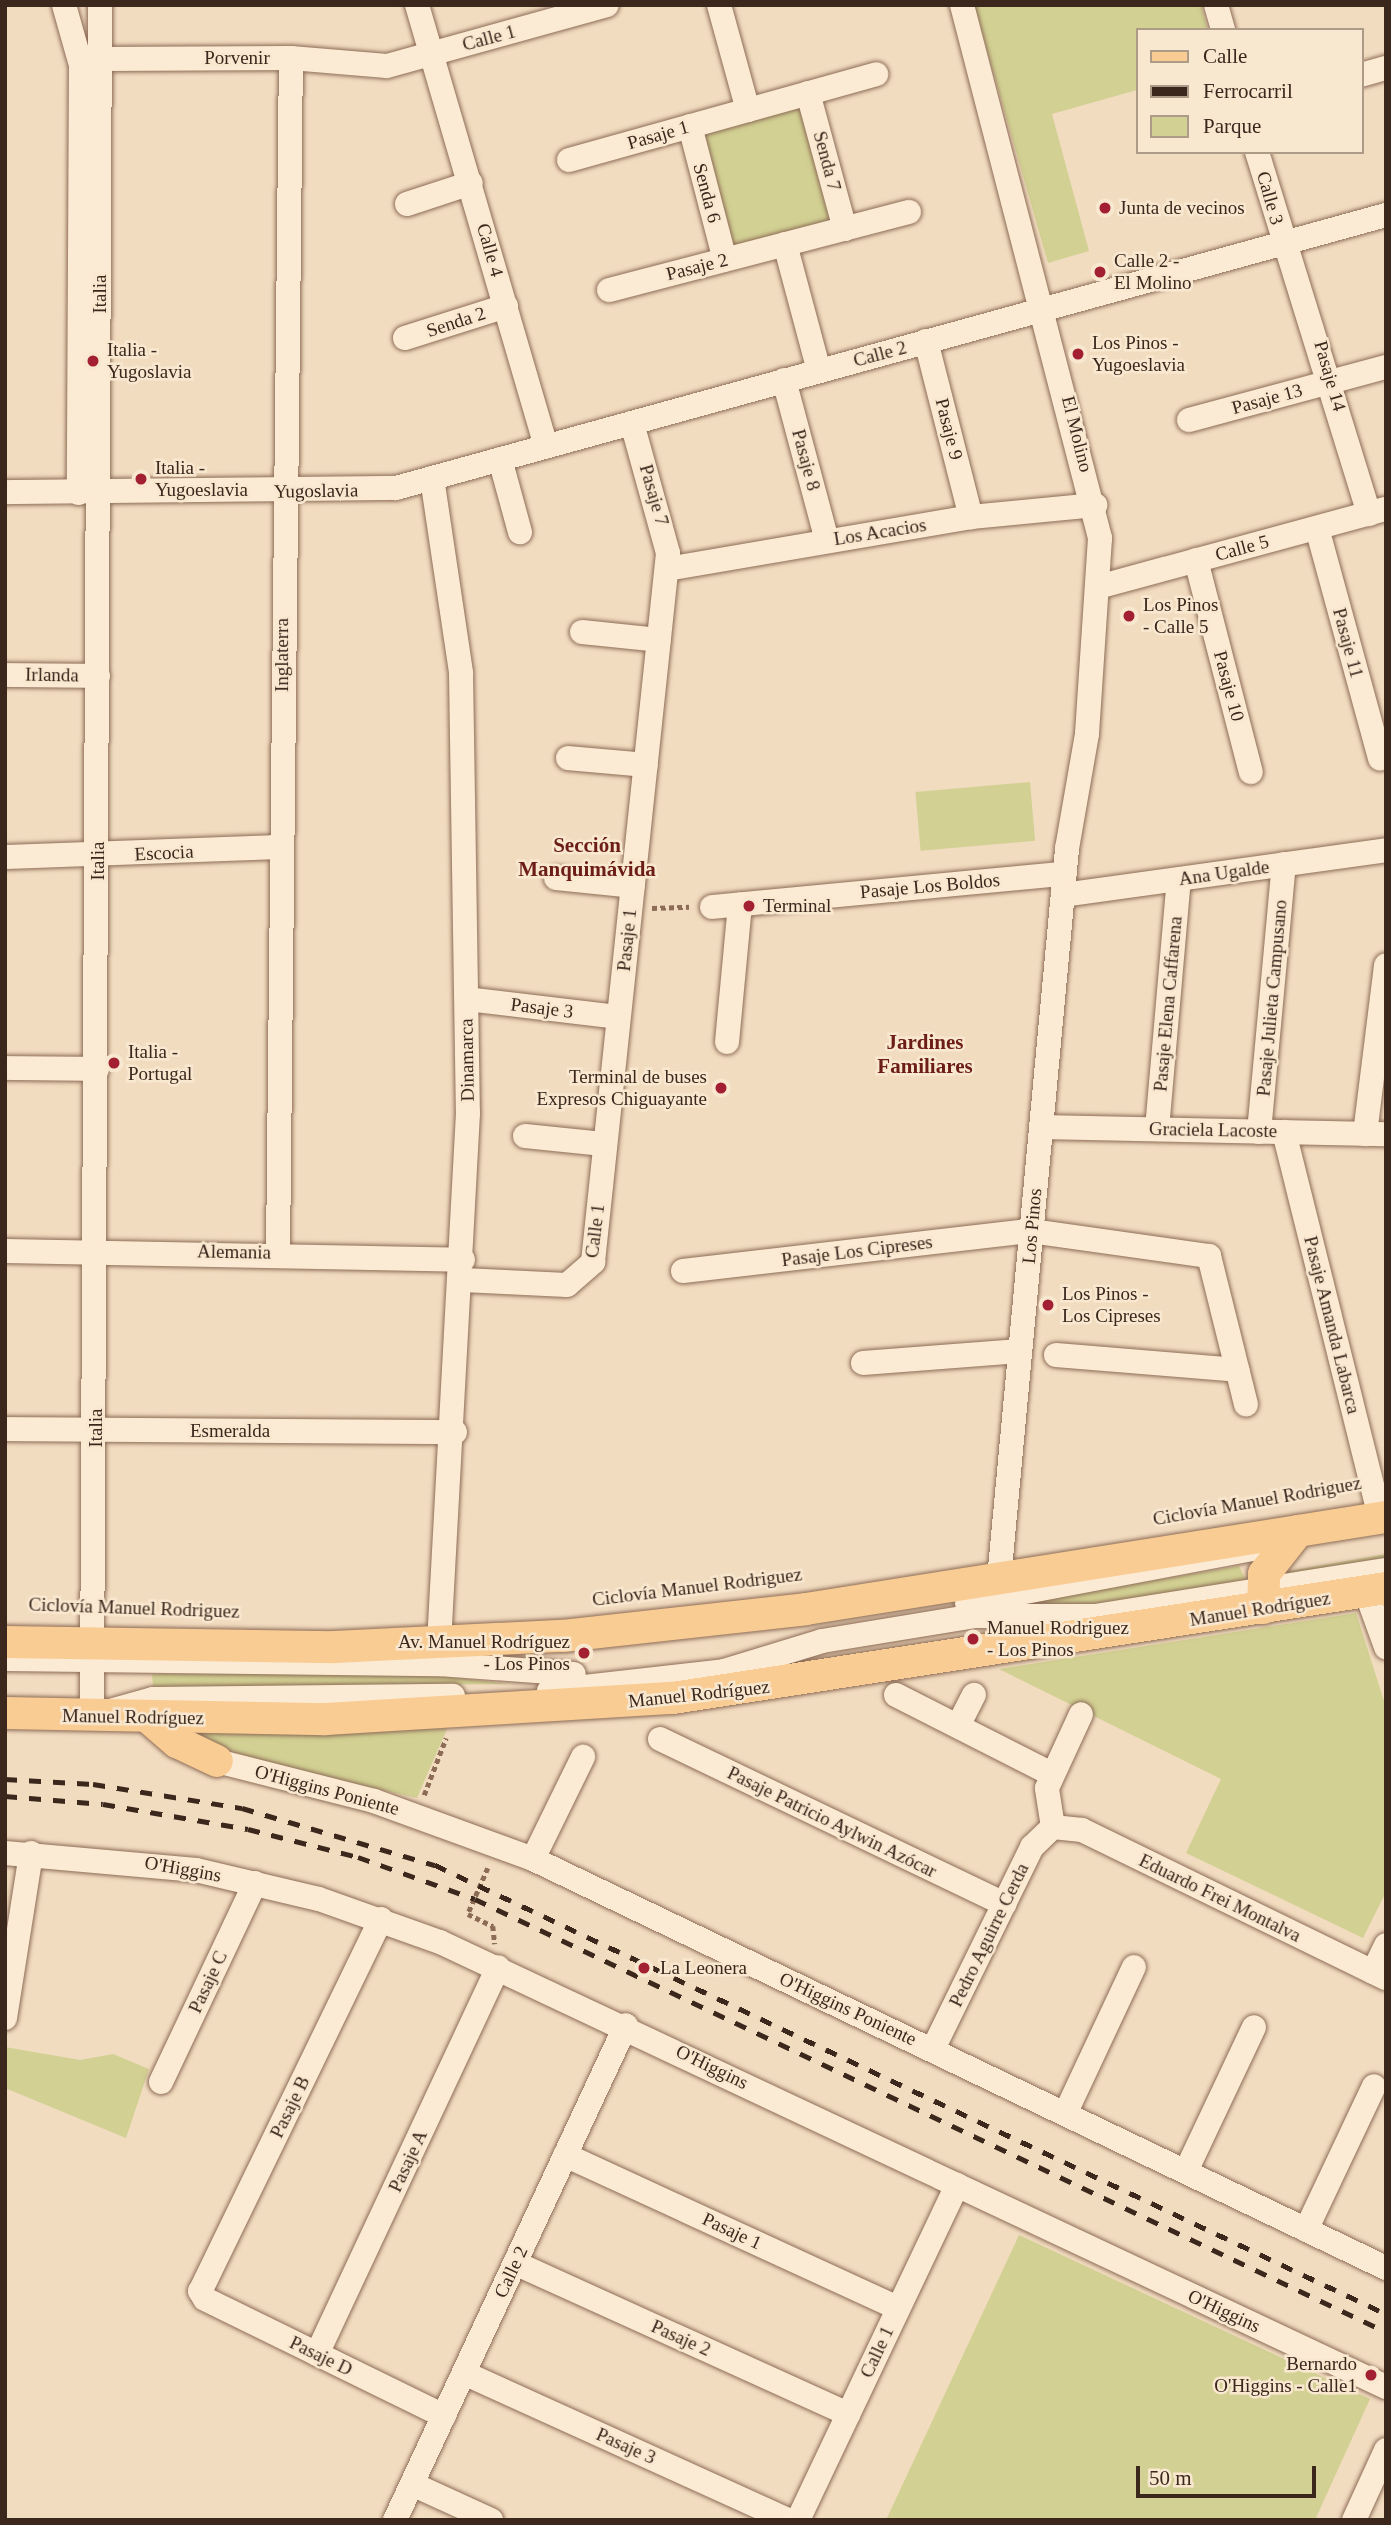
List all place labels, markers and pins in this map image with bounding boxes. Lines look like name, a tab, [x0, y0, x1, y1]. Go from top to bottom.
place label: Junta de vecinos	[1119, 197, 1245, 219]
marker: Junta de vecinos	[1097, 200, 1113, 216]
place label: Calle 2 - El Molino	[1114, 250, 1192, 294]
marker: Calle 2 - El Molino	[1092, 264, 1108, 280]
place label: Los Pinos - Yugoeslavia	[1092, 332, 1185, 376]
place label: Italia - Yugoslavia	[107, 339, 191, 383]
marker: Los Pinos - Yugoeslavia	[1070, 346, 1086, 362]
marker: Italia - Yugoslavia	[85, 353, 101, 369]
place label: Italia - Yugoeslavia	[155, 457, 248, 501]
marker: Italia - Yugoeslavia	[133, 471, 149, 487]
place label: Los Pinos - Calle 5	[1143, 594, 1218, 638]
marker: Los Pinos - Calle 5	[1121, 608, 1137, 624]
place label: Terminal	[763, 895, 831, 917]
marker: Terminal	[741, 898, 757, 914]
place label: Italia - Portugal	[128, 1041, 192, 1085]
marker: Italia - Portugal	[106, 1055, 122, 1071]
place label: Terminal de buses Expresos Chiguayante	[537, 1066, 707, 1110]
marker: Terminal de buses Expresos Chiguayante	[713, 1080, 729, 1096]
place label: Los Pinos - Los Cipreses	[1062, 1283, 1161, 1327]
marker: Los Pinos - Los Cipreses	[1040, 1297, 1056, 1313]
place label: Manuel Rodriguez - Los Pinos	[987, 1617, 1129, 1661]
place label: Av. Manuel Rodríguez - Los Pinos	[398, 1631, 570, 1675]
marker: Manuel Rodriguez - Los Pinos	[965, 1631, 981, 1647]
marker: Av. Manuel Rodríguez - Los Pinos	[576, 1645, 592, 1661]
place label: La Leonera	[660, 1957, 747, 1979]
marker: La Leonera	[634, 1958, 654, 1978]
place label: Bernardo O'Higgins - Calle1	[1214, 2353, 1357, 2397]
marker: Bernardo O'Higgins - Calle1	[1363, 2367, 1379, 2383]

